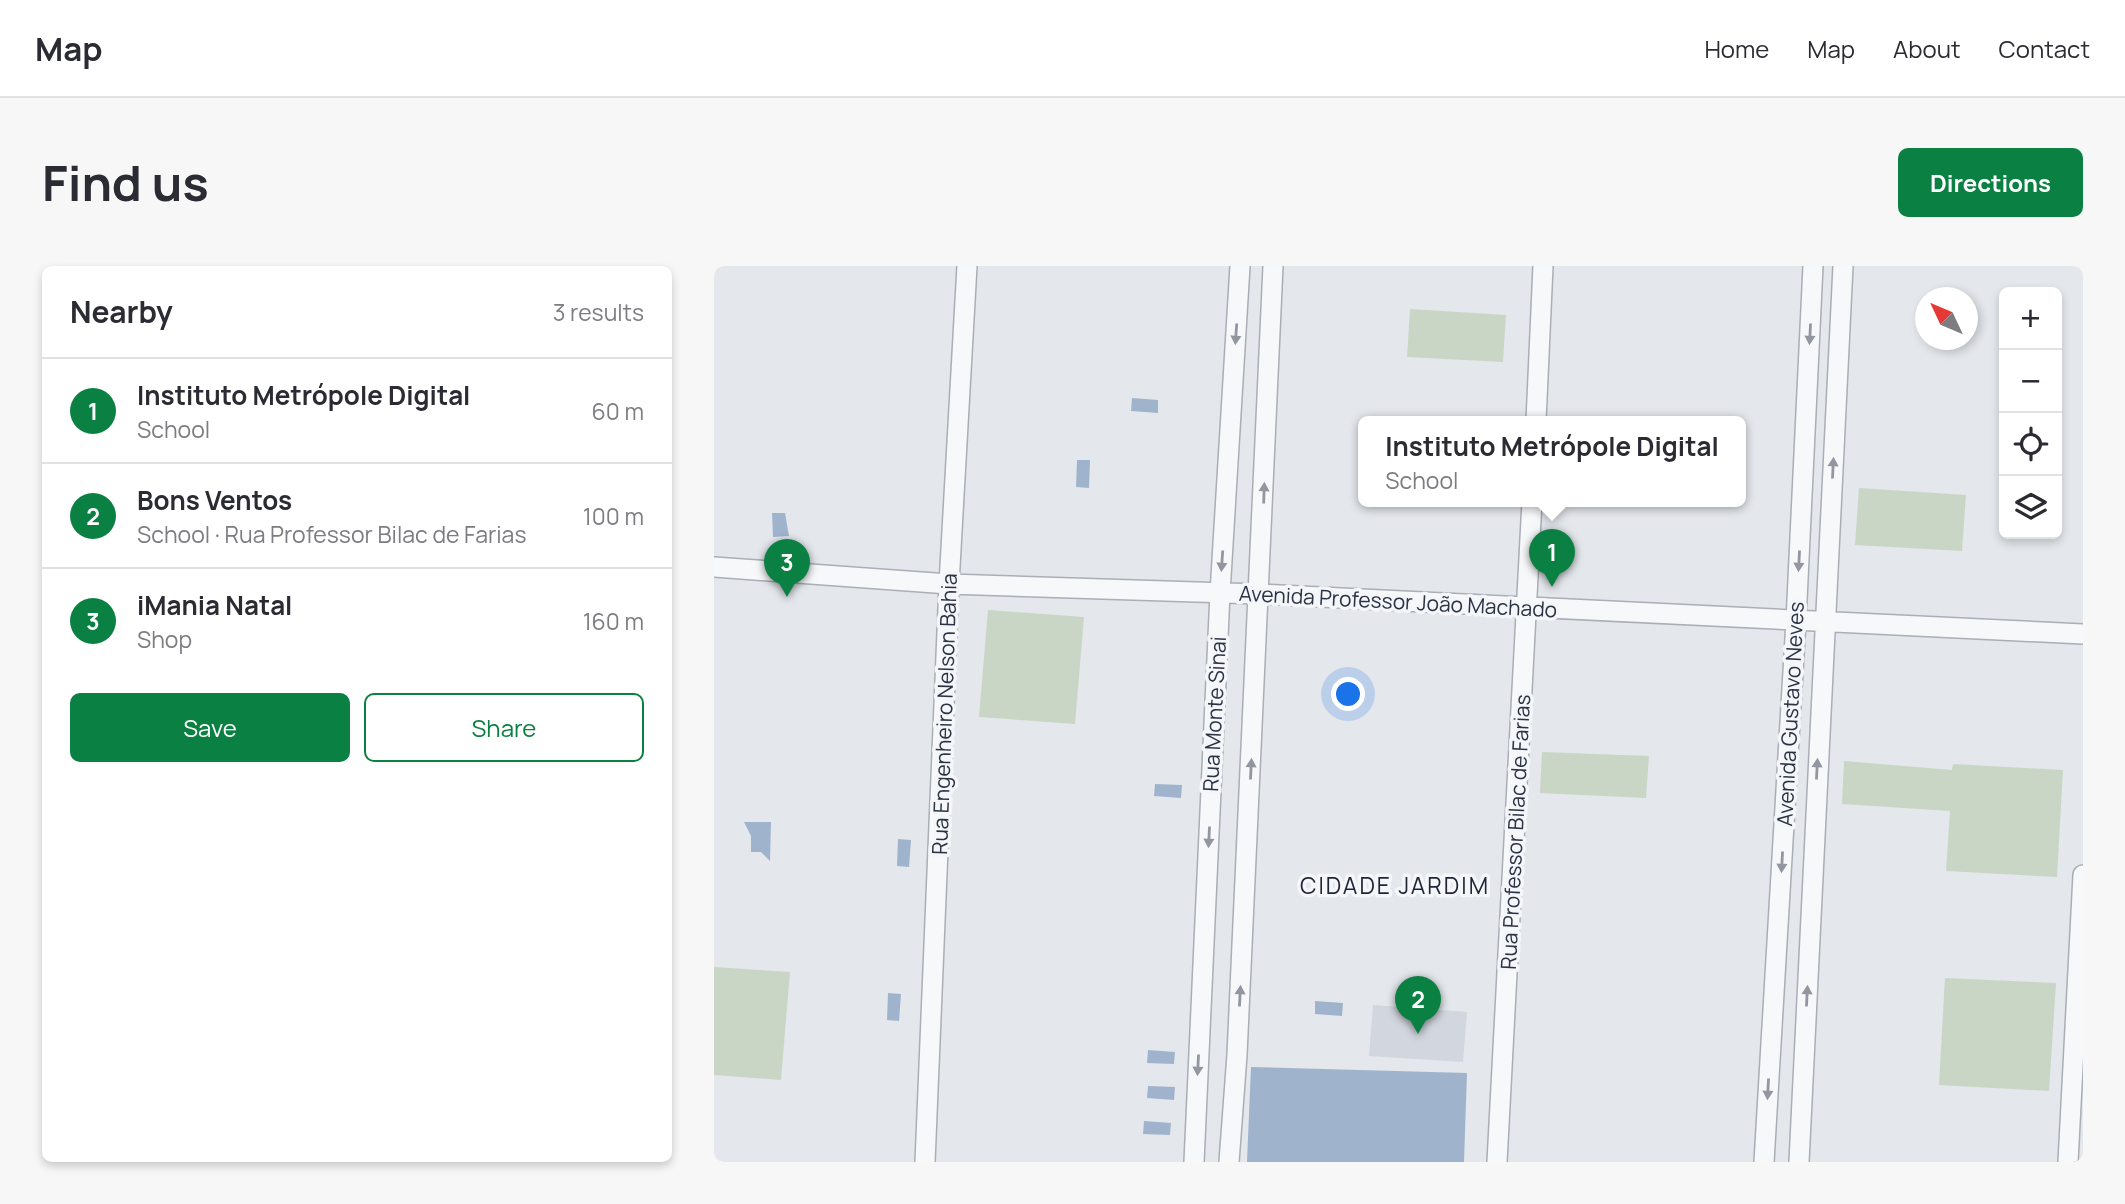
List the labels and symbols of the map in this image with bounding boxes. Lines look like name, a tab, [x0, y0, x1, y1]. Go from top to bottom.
north arrow	[1915, 287, 1978, 350]
one-way arrow	[1230, 323, 1241, 345]
one-way arrow	[1804, 323, 1815, 345]
one-way arrow	[1827, 457, 1838, 479]
one-way arrow	[1258, 481, 1269, 503]
pin: 1	[1529, 529, 1575, 587]
pin: 3	[764, 539, 810, 597]
one-way arrow	[1216, 550, 1227, 572]
one-way arrow	[1793, 551, 1804, 573]
street label: Rua Engenheiro Nelson Bahia	[925, 573, 963, 855]
street label: Avenida Professor João Machado	[1238, 579, 1558, 623]
street label: Avenida Gustavo Neves	[1770, 601, 1810, 827]
street label: Rua Monte Sinai	[1196, 636, 1232, 792]
your location	[1331, 677, 1365, 711]
street label: Rua Professor Bilac de Farias	[1494, 694, 1536, 970]
one-way arrow	[1812, 757, 1823, 779]
one-way arrow	[1246, 758, 1257, 780]
one-way arrow	[1203, 827, 1214, 849]
one-way arrow	[1776, 851, 1787, 873]
district label: CIDADE JARDIM	[1300, 869, 1490, 901]
pin: 2	[1395, 976, 1441, 1034]
one-way arrow	[1235, 985, 1246, 1007]
one-way arrow	[1802, 985, 1813, 1007]
one-way arrow	[1193, 1054, 1204, 1076]
one-way arrow	[1763, 1078, 1774, 1100]

